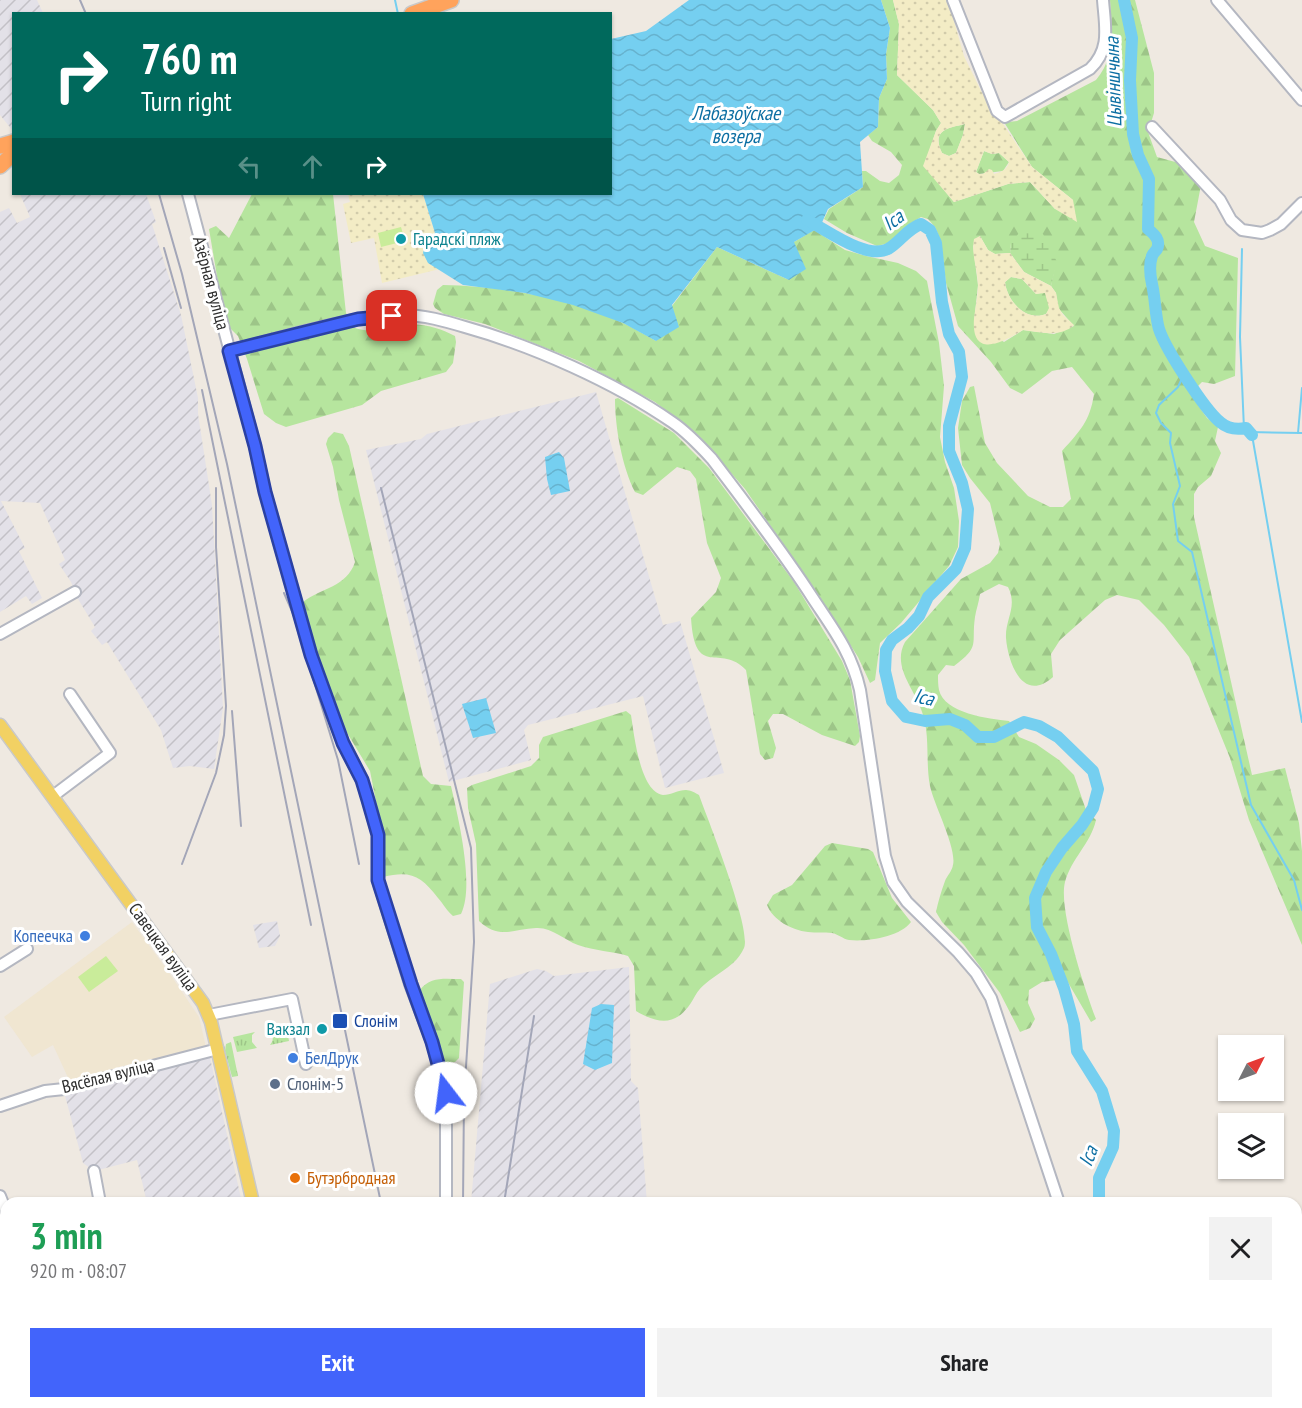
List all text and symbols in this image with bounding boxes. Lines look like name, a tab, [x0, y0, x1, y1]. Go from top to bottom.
text: 760 m	[141, 31, 238, 86]
icon: right	[42, 36, 120, 114]
water label: Цывіншчына	[1098, 36, 1128, 127]
text: Turn right	[141, 84, 232, 118]
water label: Лабазоўскае возера	[691, 100, 782, 149]
icon: left	[233, 150, 266, 183]
icon: ahead	[296, 150, 329, 183]
icon: right	[359, 150, 392, 183]
water label: Іса	[877, 203, 909, 236]
place label: Гарадскі пляж	[413, 227, 501, 250]
marker: Гарадскі пляж	[394, 232, 408, 246]
street label: Азёрная вуліца	[188, 233, 235, 332]
pin	[366, 290, 417, 341]
icon: arrive	[375, 299, 408, 332]
water label: Іса	[911, 682, 938, 712]
street label: Савецкая вуліца	[124, 898, 203, 995]
place label: Копеечка	[13, 924, 73, 947]
marker: Копеечка	[78, 929, 92, 943]
place label: Слонім	[354, 1009, 398, 1032]
marker: Слонім	[331, 1012, 349, 1030]
place label: Вакзал	[267, 1017, 310, 1040]
marker: Вакзал	[315, 1022, 329, 1036]
north arrow	[1218, 1035, 1284, 1101]
map controls	[1218, 1035, 1284, 1179]
place label: БелДрук	[305, 1046, 359, 1069]
marker: БелДрук	[286, 1051, 300, 1065]
street label: Вясёлая вуліца	[59, 1053, 156, 1098]
position arrow	[414, 1061, 478, 1125]
place label: Слонім-5	[287, 1072, 344, 1095]
marker: Слонім-5	[268, 1077, 282, 1091]
button: layers	[1218, 1113, 1284, 1179]
water label: Іса	[1072, 1141, 1104, 1170]
place label: Бутэрбродная	[307, 1166, 395, 1189]
marker: Бутэрбродная	[288, 1171, 302, 1185]
text: 3 min	[30, 1212, 103, 1259]
button: close	[1209, 1217, 1272, 1280]
text: 920 m · 08:07	[30, 1258, 127, 1284]
button: Exit	[30, 1328, 645, 1397]
button: Share	[657, 1328, 1272, 1397]

